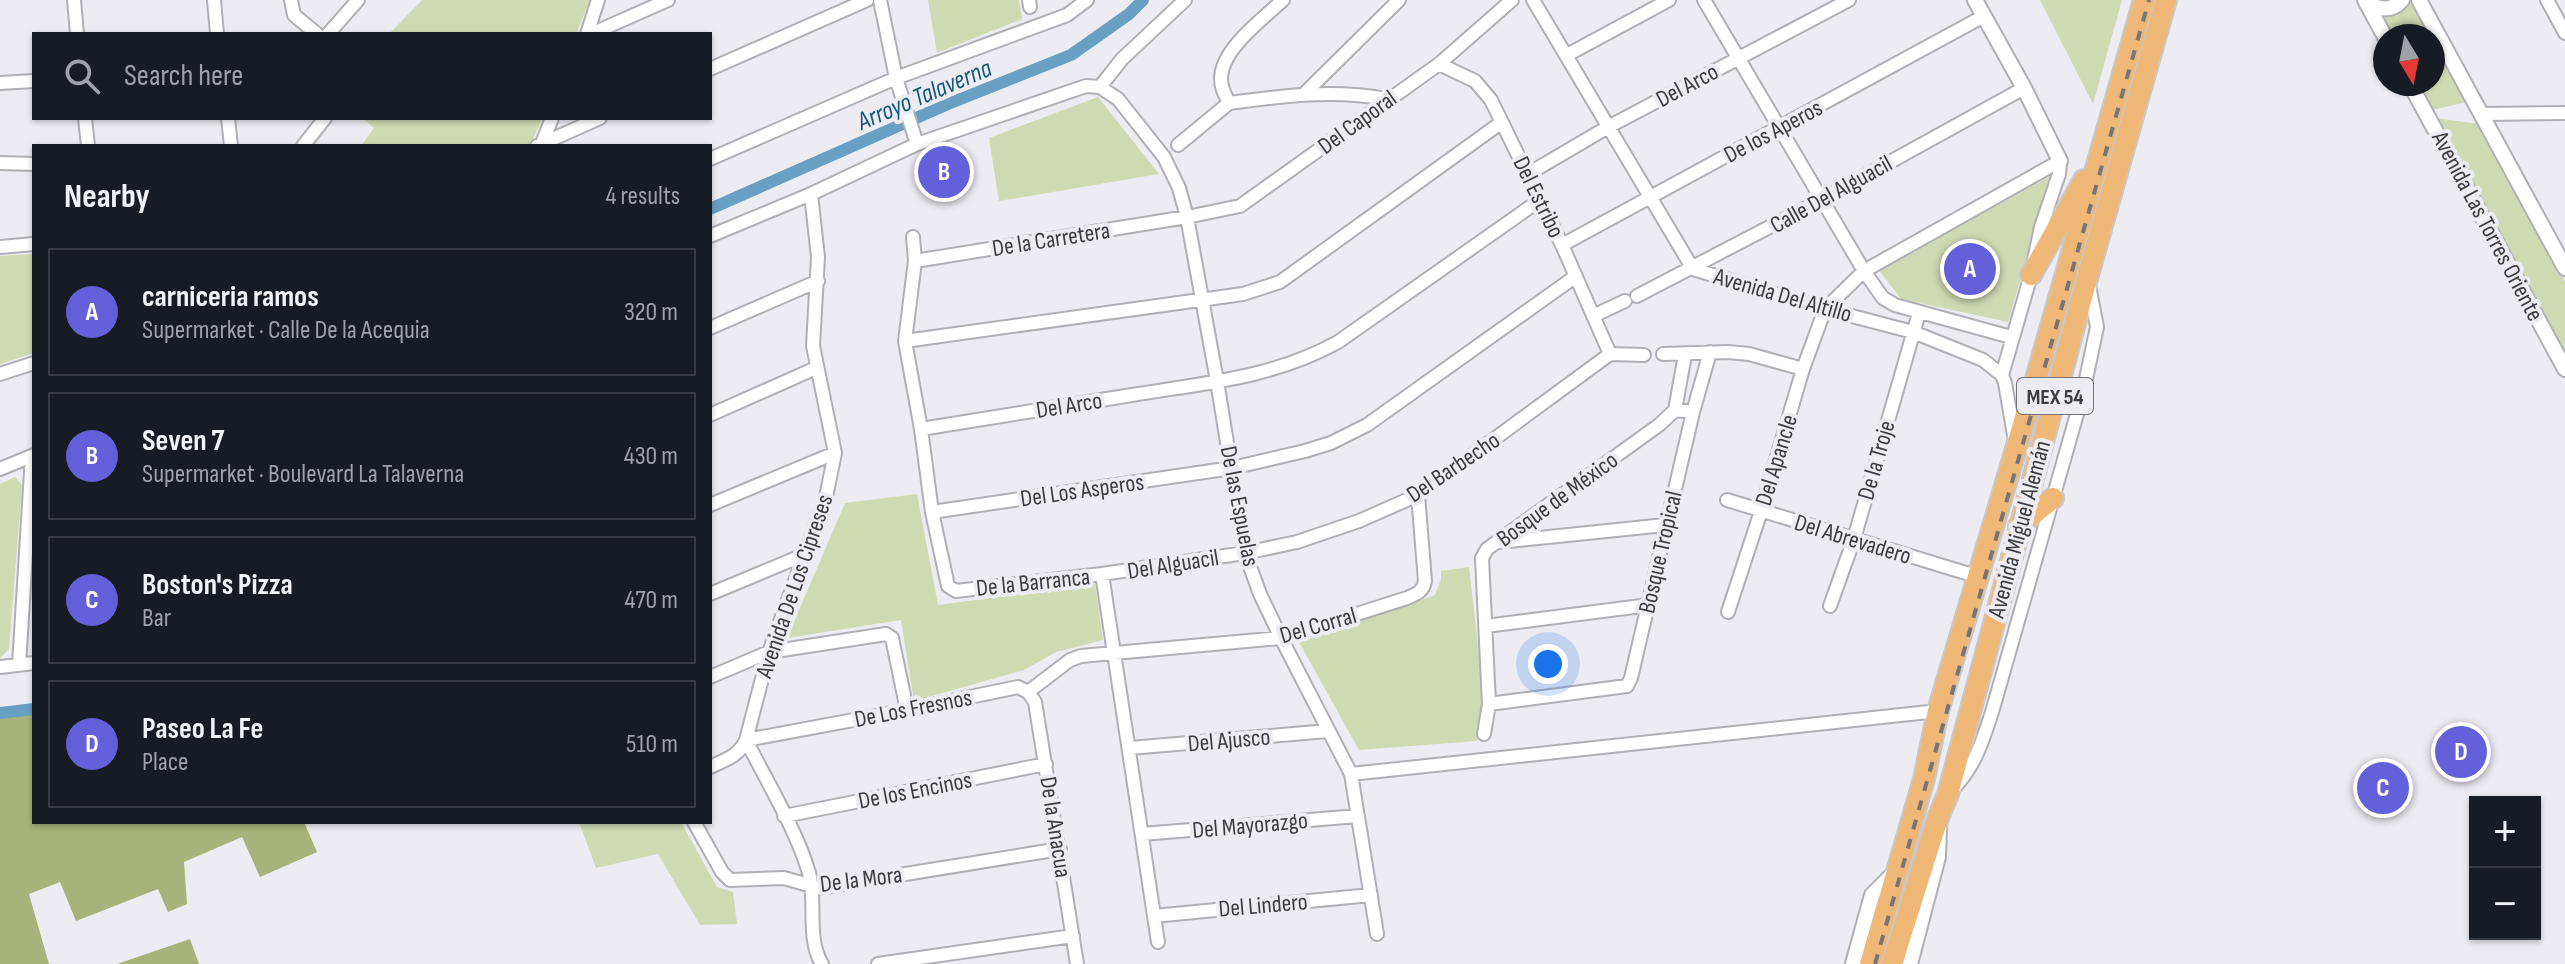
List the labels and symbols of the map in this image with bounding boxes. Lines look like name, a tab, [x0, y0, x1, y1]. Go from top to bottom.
north arrow	[2373, 24, 2445, 96]
water label: Arroyo Talaverna	[852, 53, 997, 138]
street label: Del Arco	[1651, 57, 1723, 114]
street label: Del Caporal	[1312, 84, 1402, 161]
street label: De los Aperos	[1719, 93, 1828, 169]
street label: Avenida Las Torres Oriente	[2425, 126, 2550, 326]
pin: B	[918, 142, 970, 202]
street label: Calle Del Alguacil	[1765, 149, 1897, 240]
street label: Del Estribo	[1506, 152, 1571, 243]
street label: De la Carretera	[990, 216, 1112, 263]
pin: A	[1944, 239, 1996, 299]
street label: Avenida Del Altillo	[1710, 262, 1855, 329]
road number: MEX 54	[2017, 378, 2093, 414]
street label: Del Arco	[1034, 386, 1104, 425]
street label: Del Apancle	[1749, 411, 1804, 509]
street label: De la Troje	[1851, 417, 1902, 503]
street label: Del Barbecho	[1401, 426, 1505, 509]
street label: Avenida Miguel Alemán	[1982, 437, 2057, 622]
street label: De las Espuelas	[1214, 444, 1265, 569]
street label: Bosque de México	[1491, 446, 1624, 553]
street label: Del Los Asperos	[1018, 467, 1146, 514]
street label: Bosque Tropical	[1632, 488, 1689, 616]
street label: Avenida De Los Cipreses	[749, 491, 839, 683]
street label: Del Abrevadero	[1791, 508, 1915, 571]
street label: Del Alguacil	[1125, 543, 1221, 586]
street label: De la Barranca	[975, 562, 1091, 603]
street label: Del Corral	[1277, 601, 1360, 650]
your location	[1528, 644, 1568, 684]
street label: De Los Fresnos	[852, 683, 974, 734]
street label: Del Ajusco	[1186, 722, 1272, 759]
pin: D	[2435, 722, 2487, 782]
pin: C	[2357, 758, 2409, 818]
street label: De los Encinos	[856, 765, 974, 816]
street label: De la Anacua	[1033, 774, 1078, 880]
street label: Del Mayorazgo	[1191, 806, 1309, 845]
street label: De la Mora	[818, 860, 904, 899]
street label: Del Lindero	[1217, 887, 1309, 924]

